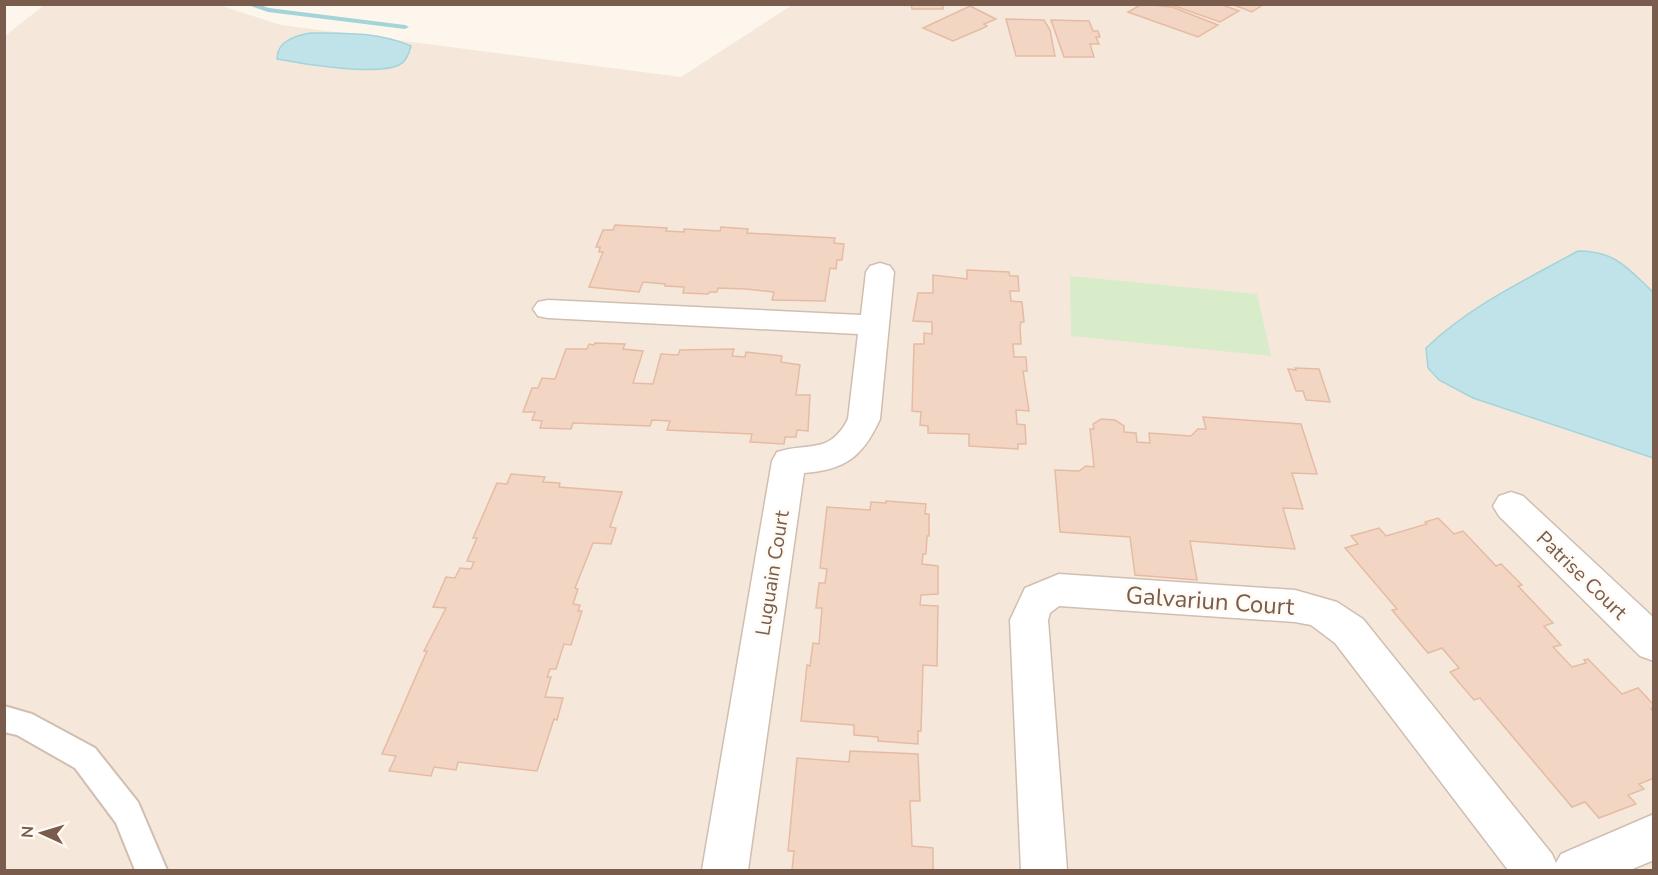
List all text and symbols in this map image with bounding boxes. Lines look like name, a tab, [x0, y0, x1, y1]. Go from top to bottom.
street label: Luguain Court	[749, 508, 796, 638]
street label: Patrise Court	[1530, 525, 1634, 626]
street label: Galvariun Court	[1125, 579, 1296, 623]
north arrow	[12, 803, 72, 863]
text: N	[17, 825, 39, 839]

